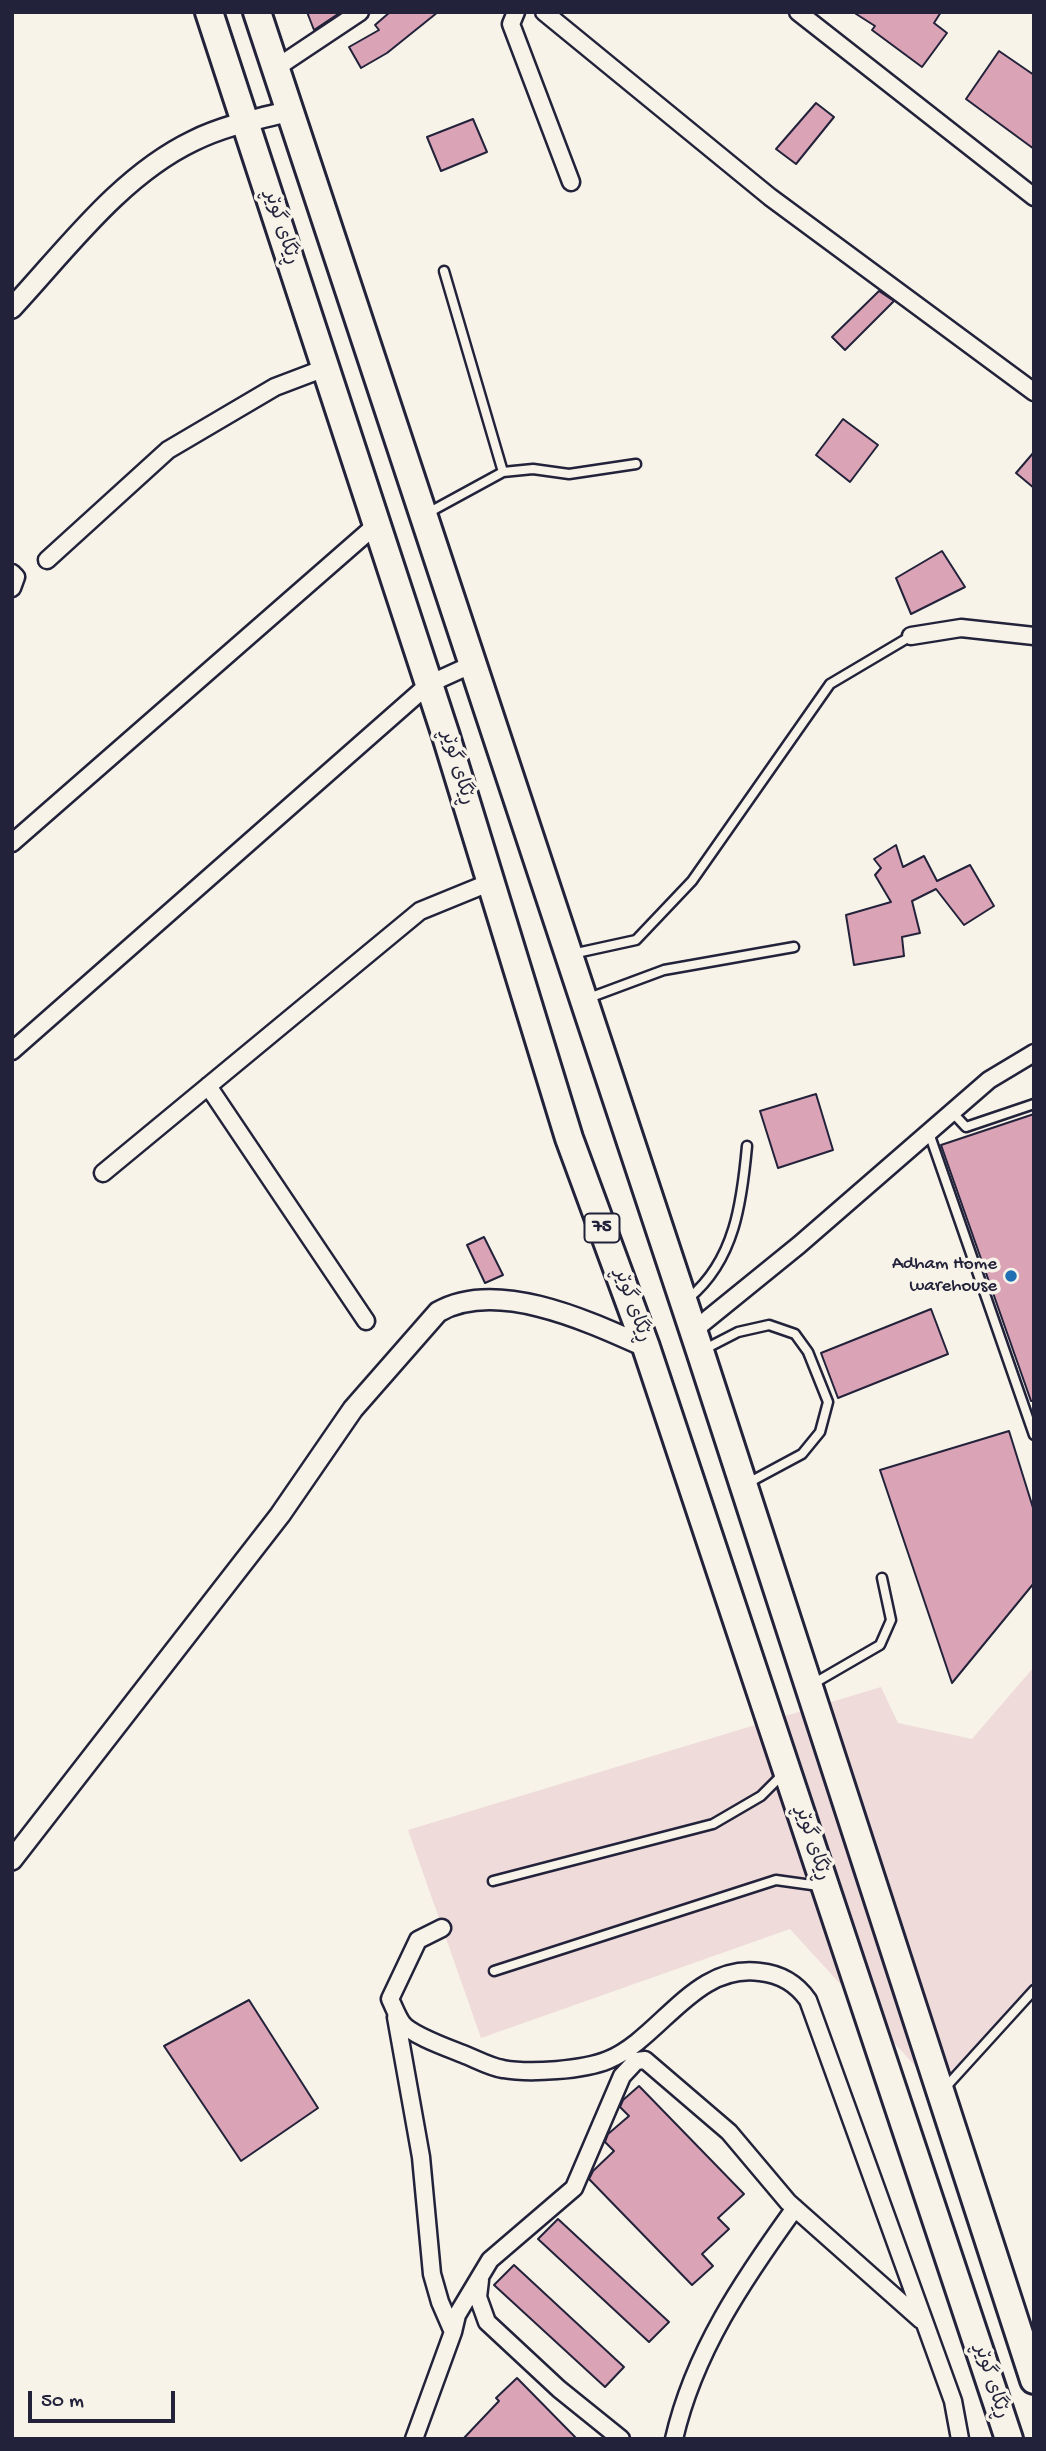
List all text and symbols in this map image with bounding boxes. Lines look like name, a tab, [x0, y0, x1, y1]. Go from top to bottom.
street label: ڕێگای گوێڕ	[257, 188, 303, 268]
street label: ڕێگای گوێڕ	[434, 728, 478, 808]
road number: 75	[584, 1213, 620, 1242]
place label: Adham Home warehouse	[892, 1254, 997, 1298]
street label: ڕێگای گوێڕ	[607, 1266, 655, 1346]
marker: Adham Home warehouse	[1003, 1268, 1019, 1284]
street label: ڕێگای گوێڕ	[788, 1804, 834, 1884]
street label: ڕێگای گوێڕ	[967, 2342, 1013, 2422]
scale bar	[32, 2378, 178, 2422]
text: 50 m	[41, 2390, 84, 2415]

